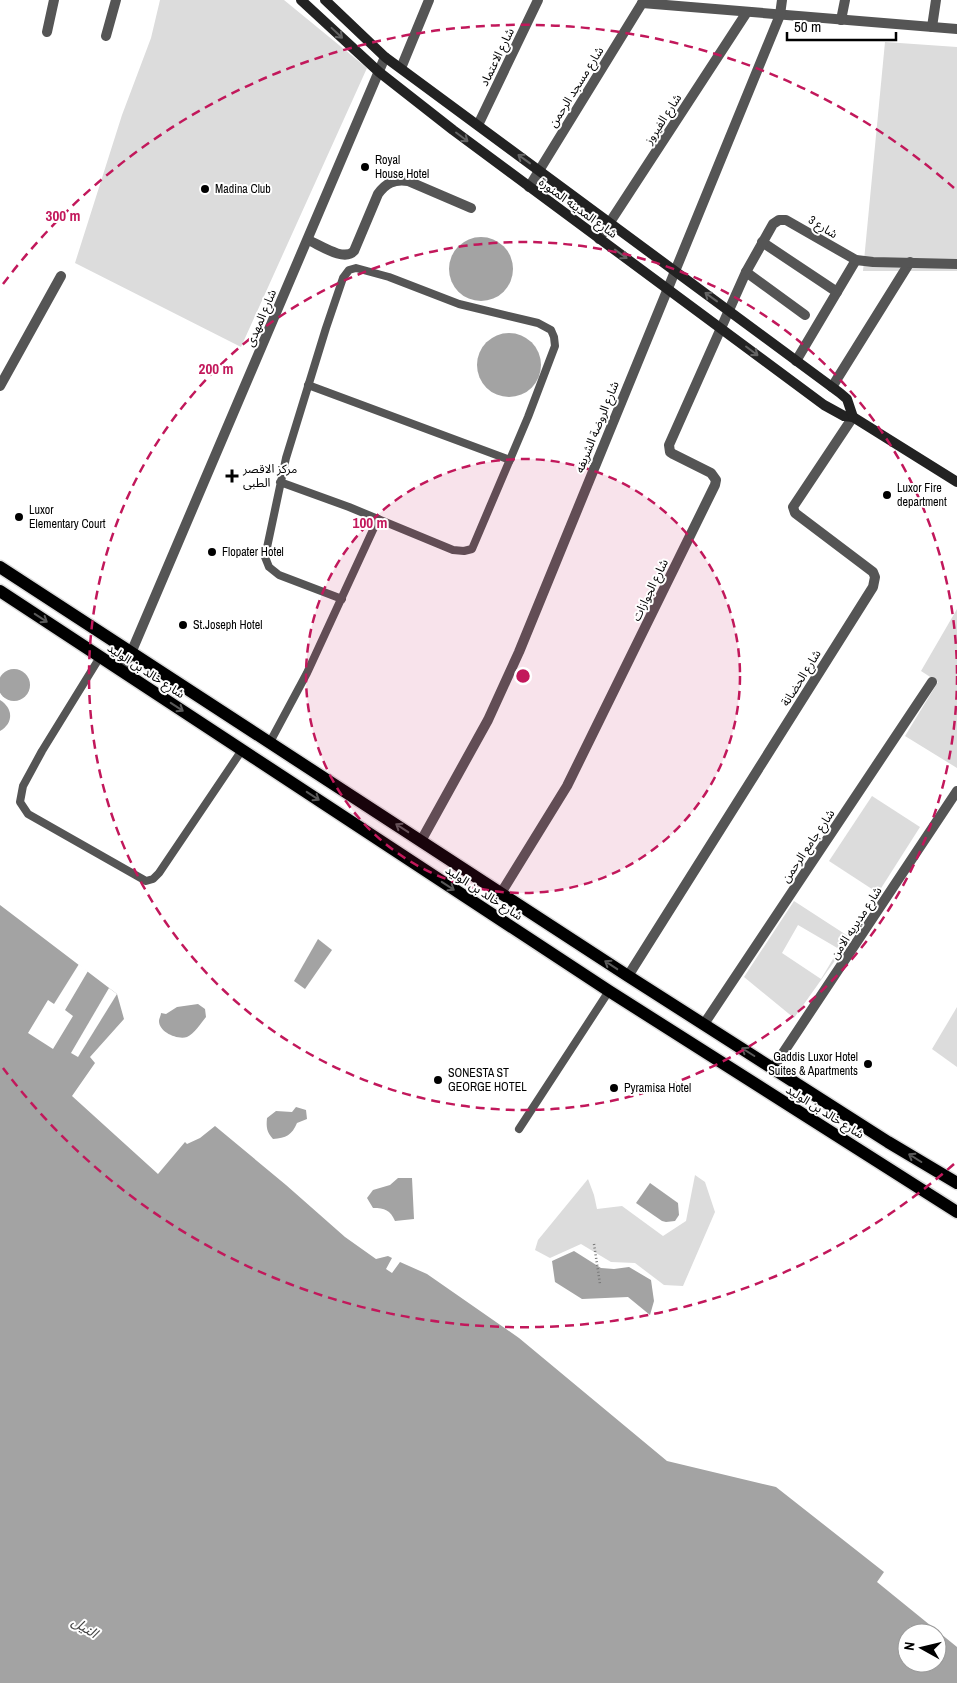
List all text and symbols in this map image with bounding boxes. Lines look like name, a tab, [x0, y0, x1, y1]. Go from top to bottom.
scale bar	[787, 10, 896, 42]
text: 50 m	[794, 16, 821, 37]
street label: شارع الاعتماد	[476, 25, 519, 89]
one-way arrow	[331, 27, 344, 39]
street label: شارع مسجد الرحمن	[545, 44, 608, 131]
street label: شارع الفيروز	[640, 91, 686, 149]
one-way arrow	[455, 132, 469, 142]
place label: Royal House Hotel	[375, 152, 429, 182]
one-way arrow	[517, 154, 531, 164]
marker: Royal House Hotel	[359, 161, 371, 173]
street label: شارع المدينه المنورة	[535, 174, 620, 243]
place label: Madina Club	[215, 181, 271, 197]
marker: Madina Club	[199, 183, 211, 195]
text: 300 m	[46, 205, 80, 226]
street label: شارع 3	[805, 212, 841, 243]
one-way arrow	[614, 249, 627, 260]
street label: شارع المهدى	[242, 287, 281, 349]
one-way arrow	[704, 292, 718, 302]
one-way arrow	[745, 346, 759, 356]
text: 200 m	[199, 358, 233, 379]
street label: شارع الروضة الشريفه	[571, 379, 624, 476]
place label: مركز الاقصر الطبى	[242, 461, 297, 491]
marker: مركز الاقصر الطبى	[225, 469, 239, 483]
place label: Luxor Fire department	[897, 480, 947, 510]
marker: Luxor Fire department	[881, 489, 893, 501]
place label: Luxor Elementary Court	[29, 502, 106, 532]
marker: Luxor Elementary Court	[13, 511, 25, 523]
text: 100 m	[353, 512, 387, 533]
place label: Flopater Hotel	[222, 544, 284, 560]
marker: Flopater Hotel	[206, 546, 218, 558]
street label: شارع الجوازات	[628, 556, 673, 624]
one-way arrow	[33, 613, 47, 623]
place label: St.Joseph Hotel	[193, 617, 262, 633]
marker: St.Joseph Hotel	[177, 619, 189, 631]
street label: شارع خالد بن الوليد	[104, 640, 188, 703]
street label: شارع الحضانة	[777, 647, 826, 710]
centre of rings	[514, 667, 532, 685]
one-way arrow	[169, 702, 183, 712]
one-way arrow	[305, 792, 319, 802]
street label: شارع جامع الرحمن	[778, 806, 839, 886]
one-way arrow	[395, 823, 409, 833]
street label: شارع خالد بن الوليد	[442, 862, 526, 925]
one-way arrow	[441, 881, 455, 891]
street label: شارع مديريه الامن	[826, 883, 886, 963]
one-way arrow	[604, 960, 618, 970]
one-way arrow	[742, 1047, 756, 1057]
place label: Gaddis Luxor Hotel Suites & Apartments	[768, 1049, 858, 1079]
marker: Gaddis Luxor Hotel Suites & Apartments	[862, 1058, 874, 1070]
place label: SONESTA ST GEORGE HOTEL	[448, 1065, 527, 1095]
marker: SONESTA ST GEORGE HOTEL	[432, 1074, 444, 1086]
place label: Pyramisa Hotel	[624, 1080, 691, 1096]
marker: Pyramisa Hotel	[608, 1082, 620, 1094]
street label: شارع خالد بن الوليد	[782, 1082, 867, 1143]
one-way arrow	[908, 1153, 922, 1163]
water label: النيل	[69, 1612, 103, 1643]
north arrow	[897, 1623, 947, 1673]
text: N	[900, 1641, 919, 1652]

